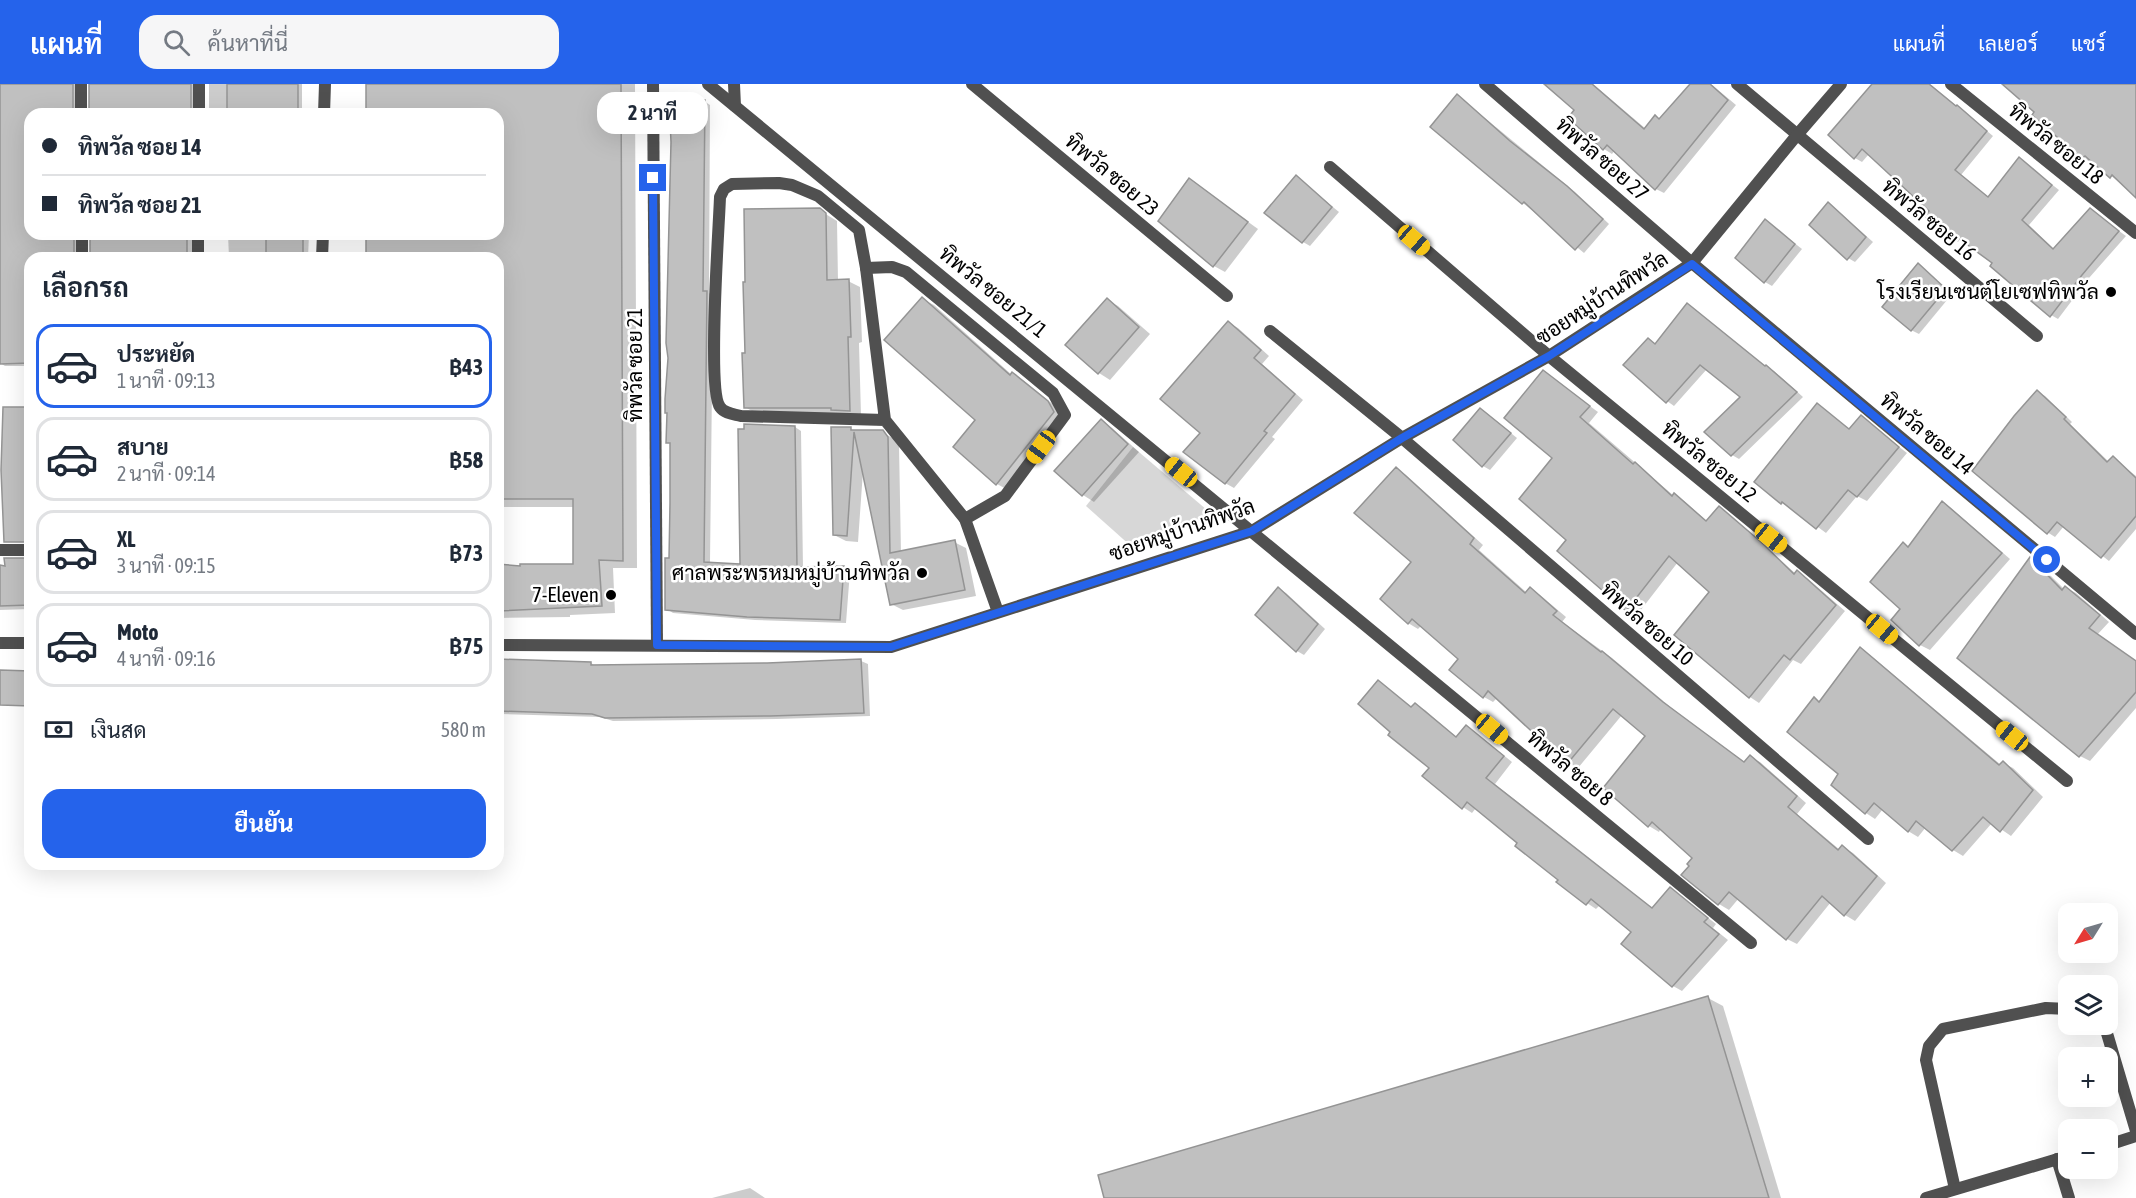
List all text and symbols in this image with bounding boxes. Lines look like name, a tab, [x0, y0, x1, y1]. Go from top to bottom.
search box	[139, 15, 559, 69]
icon: search	[160, 26, 193, 59]
text: แผนที่	[30, 28, 103, 60]
text: ค้นหาที่นี่	[208, 30, 288, 56]
text: แผนที่	[1893, 31, 1945, 55]
text: เลเยอร์	[1978, 31, 2038, 55]
text: แชร์	[2071, 31, 2106, 55]
callout: 2 นาที	[598, 91, 708, 133]
street label: ทิพวัล ซอย 18	[2005, 98, 2109, 189]
text: 2 นาที	[628, 101, 677, 124]
street label: ทิพวัล ซอย 27	[1552, 112, 1654, 205]
street label: ทิพวัล ซอย 23	[1061, 128, 1164, 220]
text: ทิพวัล ซอย 14	[78, 134, 202, 160]
route end	[639, 164, 666, 191]
street label: ทิพวัล ซอย 16	[1878, 173, 1981, 265]
text: ทิพวัล ซอย 21	[78, 192, 202, 218]
car	[1395, 221, 1433, 259]
street label: ทิพวัล ซอย 21/1	[935, 240, 1052, 342]
street label: ซอยหมู่บ้านทิพวัล	[1531, 246, 1674, 352]
text: เลือกรถ	[42, 272, 129, 303]
place label: โรงเรียนเซนต์โยเซฟทิพวัล	[1876, 278, 2099, 303]
marker: โรงเรียนเซนต์โยเซฟทิพวัล	[2104, 285, 2118, 299]
street label: ทิพวัล ซอย 21	[622, 308, 646, 422]
icon: car	[45, 339, 99, 393]
text: ประหยัด	[117, 341, 195, 367]
text: ฿43	[449, 354, 483, 380]
text: 1 นาที · 09:13	[117, 369, 216, 392]
street label: ทิพวัล ซอย 14	[1876, 387, 1979, 479]
street label: ทิพวัล ซอย 12	[1658, 416, 1762, 507]
car	[1023, 427, 1059, 467]
icon: car	[45, 432, 99, 486]
text: สบาย	[117, 434, 169, 460]
text: ฿58	[449, 447, 483, 473]
car	[1161, 454, 1201, 490]
text: 2 นาที · 09:14	[117, 462, 216, 485]
street label: ซอยหมู่บ้านทิพวัล	[1106, 493, 1259, 569]
car	[1751, 520, 1791, 556]
icon: car	[45, 525, 99, 579]
text: XL	[117, 526, 135, 552]
text: ฿73	[449, 540, 483, 566]
route start	[2033, 546, 2060, 573]
text: 3 นาที · 09:15	[117, 554, 216, 577]
place label: ศาลพระพรหมหมู่บ้านทิพวัล	[672, 560, 910, 588]
marker: ศาลพระพรหมหมู่บ้านทิพวัล	[915, 566, 929, 580]
street label: ทิพวัล ซอย 10	[1597, 577, 1699, 670]
place label: 7-Eleven	[532, 582, 599, 606]
marker: 7-Eleven	[604, 588, 618, 602]
car	[1862, 611, 1902, 647]
icon: car	[45, 618, 99, 672]
text: Moto	[117, 619, 159, 645]
text: ฿75	[449, 633, 483, 659]
text: 4 นาที · 09:16	[117, 647, 216, 670]
car	[1472, 711, 1512, 747]
icon: cash	[42, 713, 75, 746]
text: เงินสด	[90, 717, 147, 743]
text: 580 m	[441, 718, 486, 741]
car	[1992, 718, 2032, 754]
street label: ทิพวัล ซอย 8	[1523, 724, 1619, 810]
button: ยืนยัน	[42, 789, 486, 858]
north arrow	[2058, 903, 2118, 963]
map controls	[2058, 903, 2118, 1179]
button: layers	[2058, 975, 2118, 1035]
button: +	[2058, 1047, 2118, 1107]
button: −	[2058, 1119, 2118, 1179]

